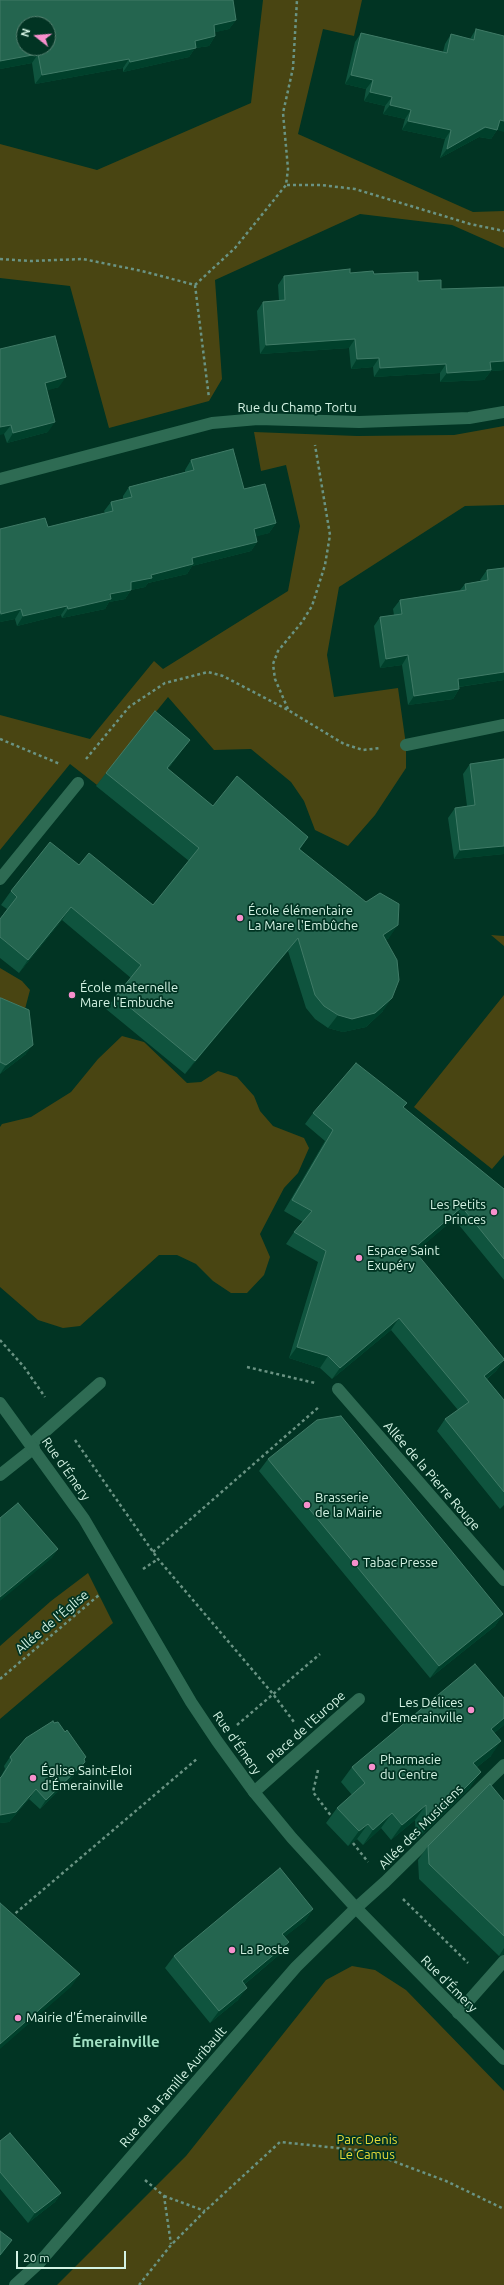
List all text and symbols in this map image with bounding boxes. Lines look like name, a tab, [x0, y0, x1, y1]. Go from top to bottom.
north arrow	[16, 16, 56, 56]
text: N	[19, 27, 32, 38]
street label: Rue du Champ Tortu	[237, 400, 357, 416]
place label: École élémentaire La Mare l'Embûche	[248, 903, 358, 934]
marker: École élémentaire La Mare l'Embûche	[235, 913, 245, 923]
place label: École maternelle Mare l'Embuche	[80, 980, 178, 1011]
marker: École maternelle Mare l'Embuche	[67, 990, 77, 1000]
place label: Les Petits Princes	[430, 1197, 486, 1228]
marker: Les Petits Princes	[489, 1207, 499, 1217]
place label: Espace Saint Exupéry	[367, 1243, 440, 1274]
marker: Espace Saint Exupéry	[354, 1253, 364, 1263]
street label: Allée de la Pierre Rouge	[380, 1418, 484, 1534]
street label: Rue d'Émery	[39, 1434, 93, 1504]
place label: Brasserie de la Mairie	[315, 1490, 382, 1521]
marker: Brasserie de la Mairie	[302, 1500, 312, 1510]
place label: Tabac Presse	[363, 1555, 438, 1571]
marker: Tabac Presse	[350, 1558, 360, 1568]
street label: Allée de l'Église	[12, 1587, 92, 1657]
street label: Place de l'Europe	[264, 1688, 348, 1766]
place label: Les Délices d'Emerainville	[381, 1695, 463, 1726]
marker: Les Délices d'Emerainville	[466, 1705, 476, 1715]
street label: Rue d'Émery	[210, 1708, 264, 1778]
place label: Pharmacie du Centre	[380, 1752, 441, 1783]
marker: Pharmacie du Centre	[367, 1762, 377, 1772]
place label: Église Saint-Eloi d'Émerainville	[41, 1763, 132, 1794]
marker: Église Saint-Eloi d'Émerainville	[28, 1773, 38, 1783]
street label: Allée des Musiciens	[376, 1782, 466, 1872]
place label: La Poste	[240, 1942, 289, 1958]
marker: La Poste	[227, 1945, 237, 1955]
street label: Rue d'Émery	[417, 1952, 481, 2016]
place label: Mairie d'Émerainville	[26, 2010, 147, 2026]
marker: Mairie d'Émerainville	[13, 2013, 23, 2023]
street label: Rue de la Famille Auribault	[116, 2023, 230, 2151]
district label: Émerainville	[72, 2033, 160, 2051]
park label: Parc Denis Le Camus	[337, 2132, 397, 2163]
scale bar	[18, 2243, 128, 2269]
text: 20 m	[23, 2251, 50, 2264]

